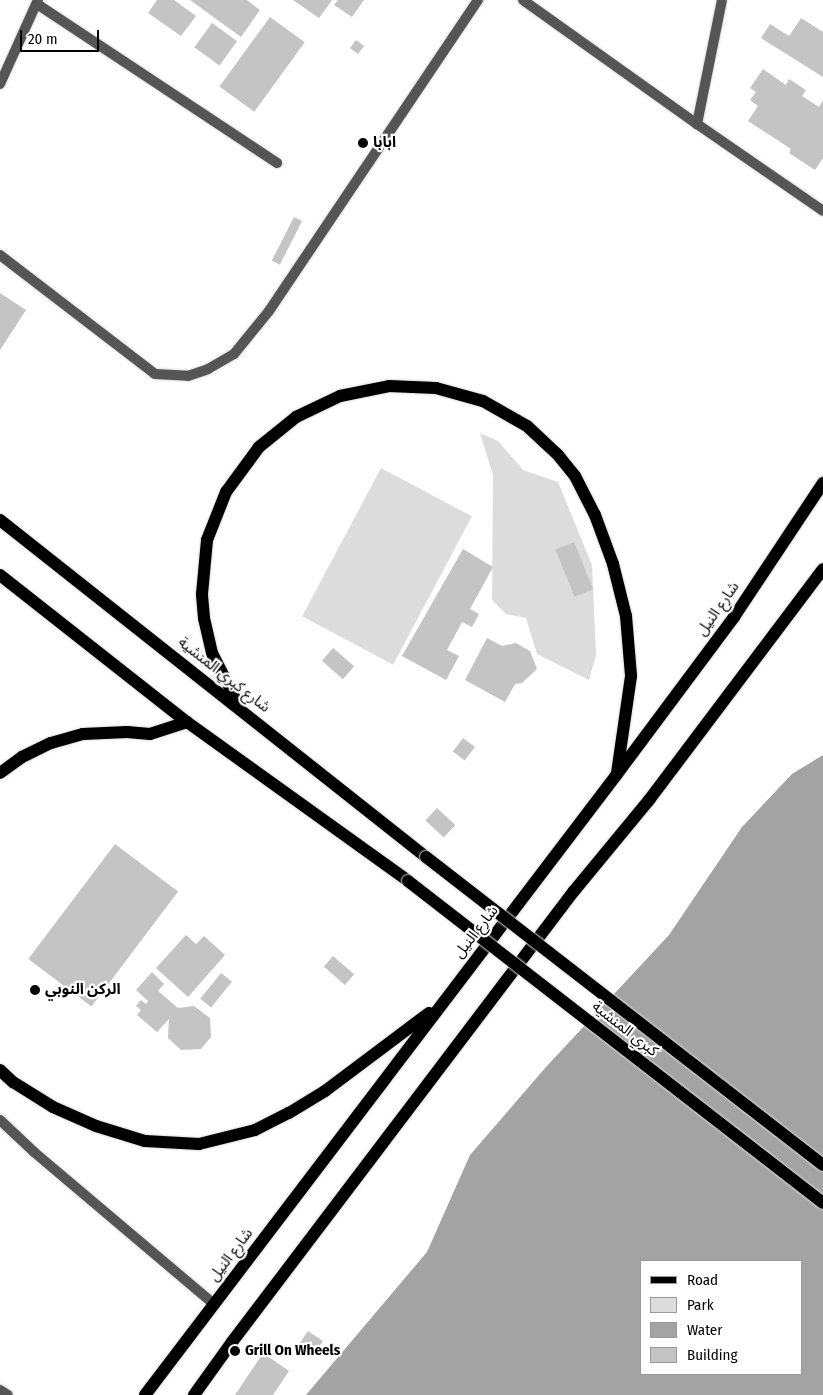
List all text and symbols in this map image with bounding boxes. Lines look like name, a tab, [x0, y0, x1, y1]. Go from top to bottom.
scale bar	[22, 20, 101, 52]
text: 20 m	[28, 30, 58, 48]
place label: ابابا	[373, 134, 396, 152]
marker: ابابا	[357, 137, 369, 149]
street label: شارع النيل	[693, 578, 743, 640]
street label: شارع كبري المنشية	[174, 633, 274, 717]
street label: شارع النيل	[450, 902, 502, 962]
place label: الركن النوبي	[45, 981, 121, 999]
marker: الركن النوبي	[29, 984, 41, 996]
street label: كبري المنشية	[588, 998, 662, 1060]
street label: شارع النيل	[205, 1225, 257, 1285]
legend	[640, 1260, 803, 1375]
text: Road	[687, 1271, 718, 1289]
text: Park	[687, 1296, 714, 1314]
text: Water	[687, 1321, 722, 1339]
place label: Grill On Wheels	[245, 1342, 340, 1360]
marker: Grill On Wheels	[229, 1345, 241, 1357]
text: Building	[687, 1346, 738, 1364]

